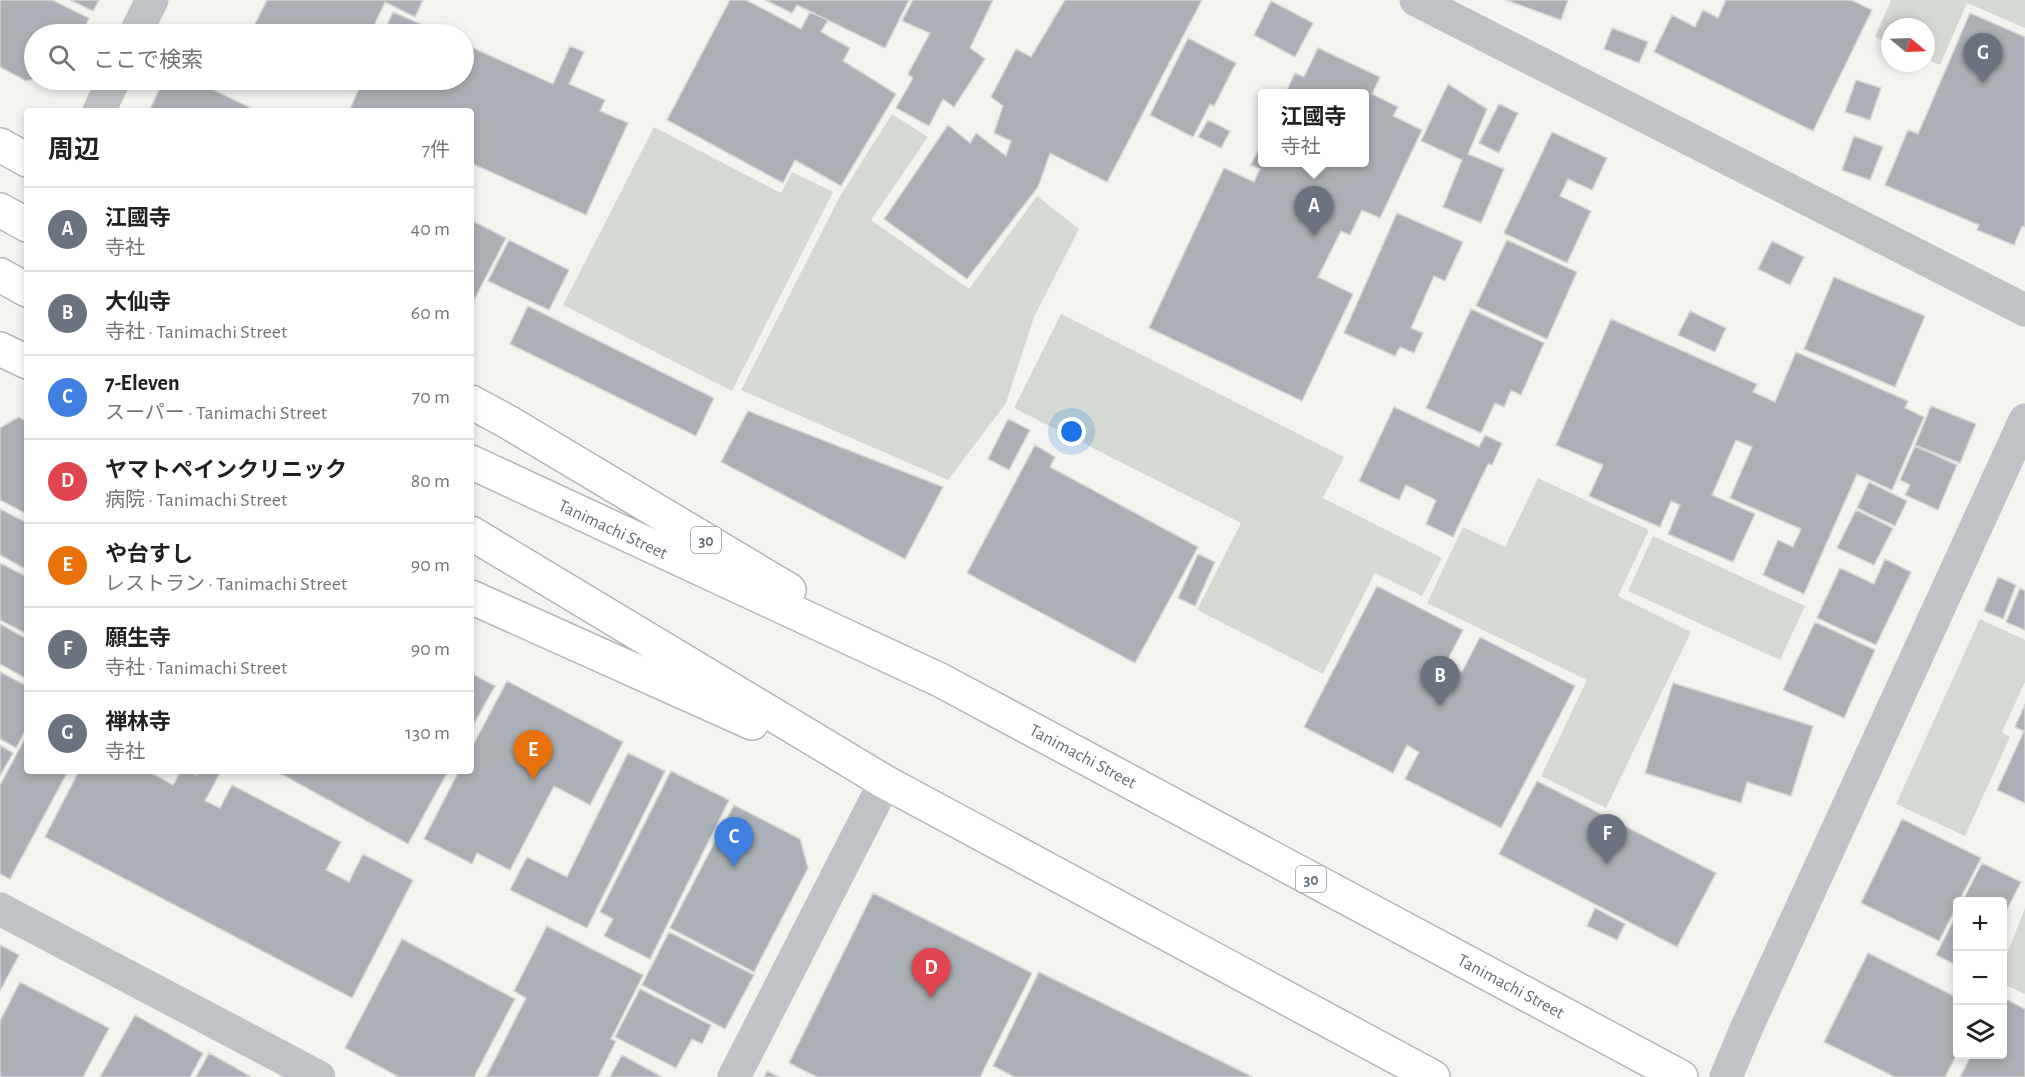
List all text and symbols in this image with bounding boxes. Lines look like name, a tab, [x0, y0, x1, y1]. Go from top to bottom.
north arrow	[1881, 18, 1935, 72]
search box	[24, 24, 474, 90]
pin: G	[1964, 34, 2002, 83]
icon: search	[45, 41, 78, 74]
text: ここで検索	[93, 49, 203, 71]
popup	[1258, 89, 1369, 167]
text: 江國寺	[1280, 106, 1347, 128]
text: 周辺	[48, 137, 100, 163]
text: 寺社	[1280, 137, 1320, 157]
text: 7件	[422, 140, 450, 160]
pin: A	[1294, 186, 1334, 236]
text: 江國寺	[105, 207, 171, 229]
text: A	[62, 219, 74, 239]
text: 40 m	[411, 219, 450, 239]
text: 寺社	[105, 238, 145, 258]
text: 大仙寺	[105, 291, 171, 313]
text: B	[62, 303, 73, 323]
text: 60 m	[411, 303, 450, 323]
text: 寺社 · Tanimachi Street	[105, 322, 287, 342]
text: 7-Eleven	[105, 372, 180, 394]
text: C	[62, 387, 73, 407]
text: 70 m	[412, 387, 450, 407]
text: スーパー · Tanimachi Street	[105, 403, 327, 423]
your location	[1057, 417, 1086, 446]
text: ヤマトペインクリニック	[105, 459, 347, 481]
text: D	[61, 471, 74, 491]
text: 80 m	[411, 471, 450, 491]
text: 病院 · Tanimachi Street	[105, 490, 287, 510]
street label: Tanimachi Street	[555, 497, 670, 563]
road number: 30	[691, 527, 721, 553]
text: や台すし	[105, 543, 193, 565]
text: E	[62, 555, 73, 575]
text: 90 m	[411, 555, 450, 575]
text: レストラン · Tanimachi Street	[105, 574, 347, 594]
text: 願生寺	[105, 627, 171, 649]
text: F	[63, 639, 72, 659]
text: 90 m	[411, 639, 450, 659]
pin: B	[1420, 656, 1460, 706]
text: 寺社 · Tanimachi Street	[105, 658, 287, 678]
text: 禅林寺	[105, 711, 171, 733]
street label: Tanimachi Street	[1026, 721, 1139, 793]
text: G	[62, 723, 73, 743]
text: 130 m	[405, 723, 450, 743]
pin: E	[514, 730, 552, 780]
text: 寺社	[105, 742, 145, 762]
pin: F	[1588, 814, 1626, 864]
pin: C	[714, 818, 754, 867]
road number: 30	[1296, 866, 1326, 892]
map controls	[1953, 897, 2007, 1059]
button: +	[1953, 897, 2007, 951]
pin: D	[912, 948, 950, 998]
street label: Tanimachi Street	[1454, 951, 1567, 1023]
button: −	[1953, 951, 2007, 1005]
button: layers	[1953, 1005, 2007, 1059]

